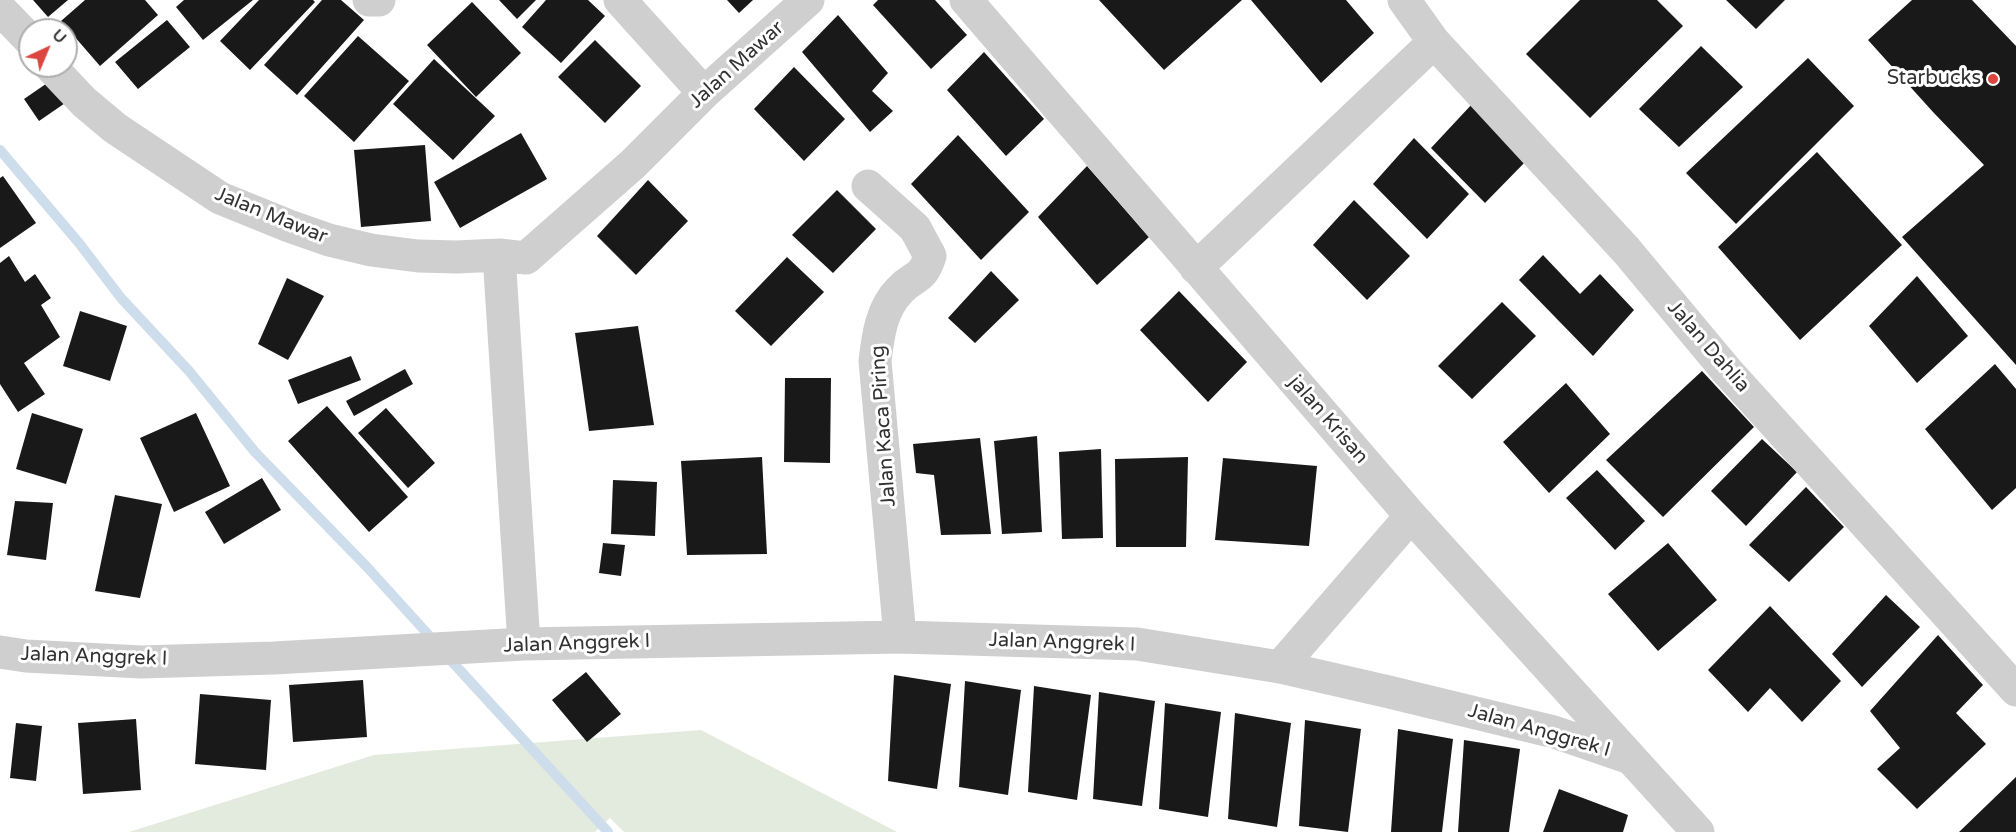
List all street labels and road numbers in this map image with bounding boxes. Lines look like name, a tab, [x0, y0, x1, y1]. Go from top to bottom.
street label: Jalan Mawar	[685, 16, 789, 114]
street label: Jalan Mawar	[211, 183, 331, 249]
street label: Jalan Dahlia	[1662, 296, 1754, 398]
street label: Jalan Kaca Piring	[866, 345, 902, 507]
street label: jalan Krisan	[1283, 371, 1373, 469]
street label: Jalan Anggrek I	[988, 628, 1136, 658]
street label: Jalan Anggrek I	[503, 629, 651, 659]
street label: Jalan Anggrek I	[20, 642, 168, 672]
street label: Jalan Anggrek I	[1465, 699, 1613, 763]

